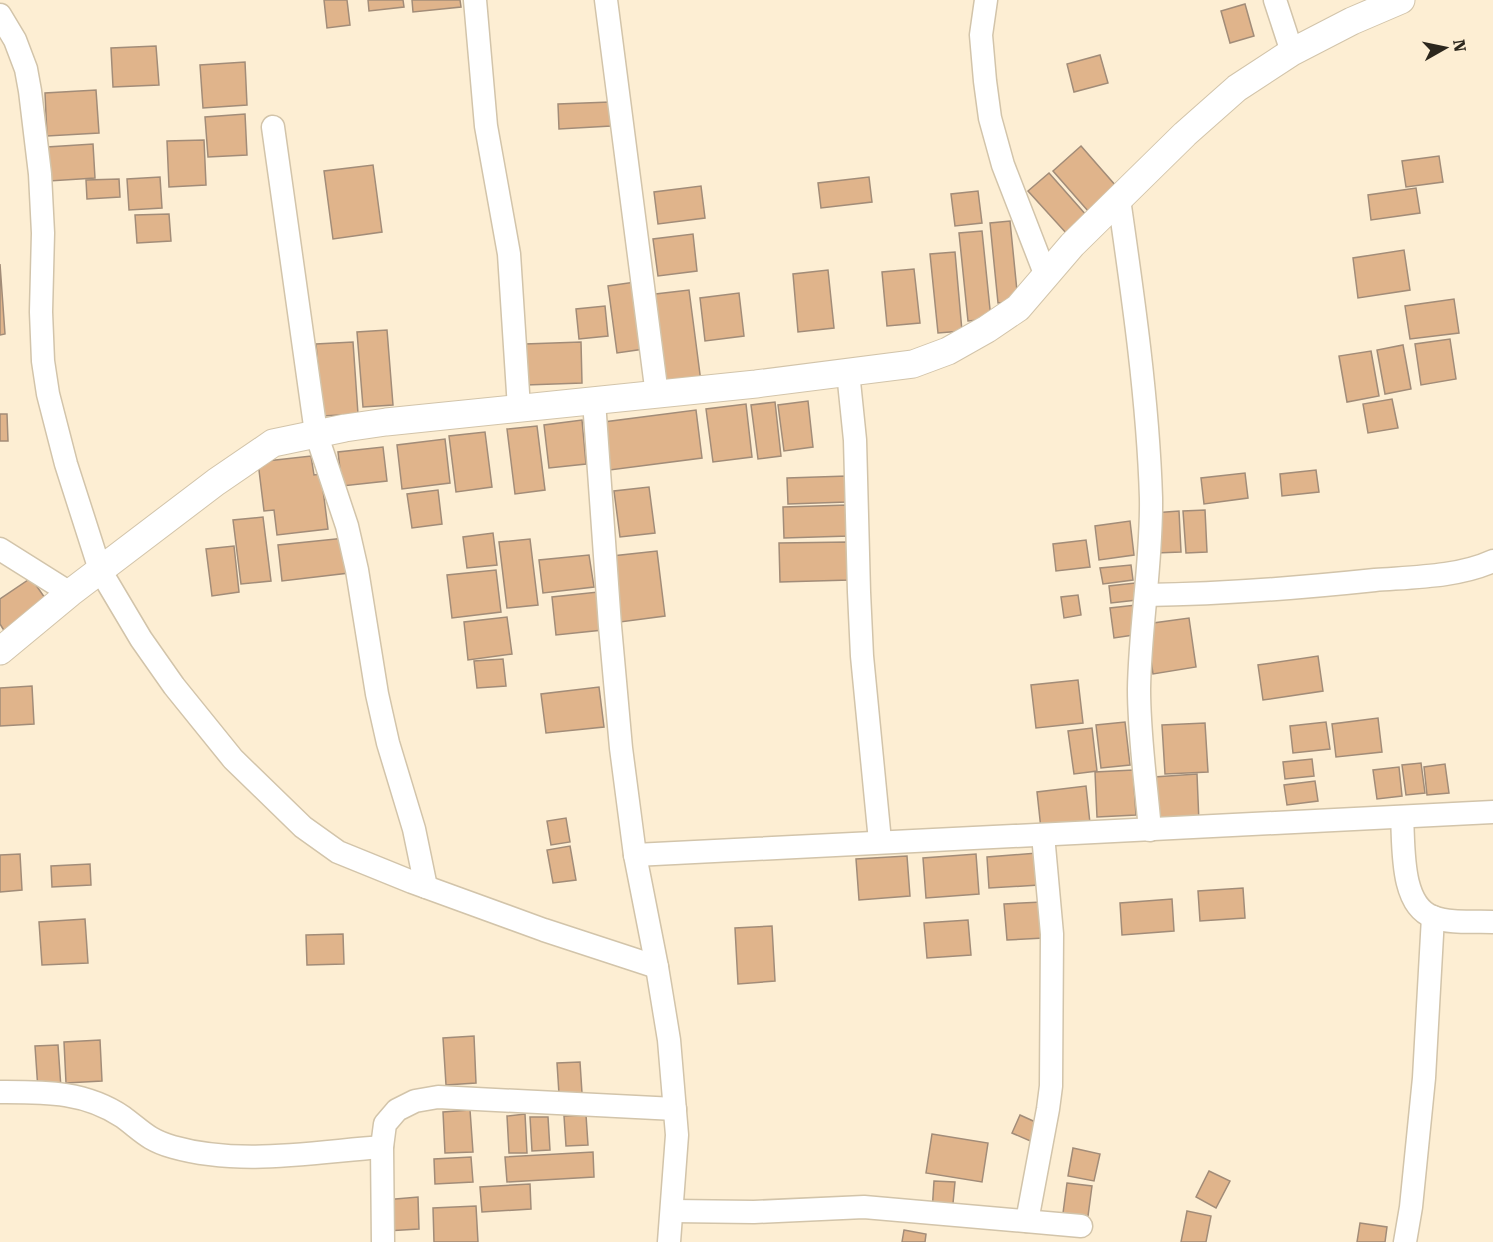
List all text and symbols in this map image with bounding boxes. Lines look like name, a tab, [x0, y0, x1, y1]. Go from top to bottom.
north arrow	[1415, 18, 1475, 78]
text: N	[1449, 38, 1470, 53]

